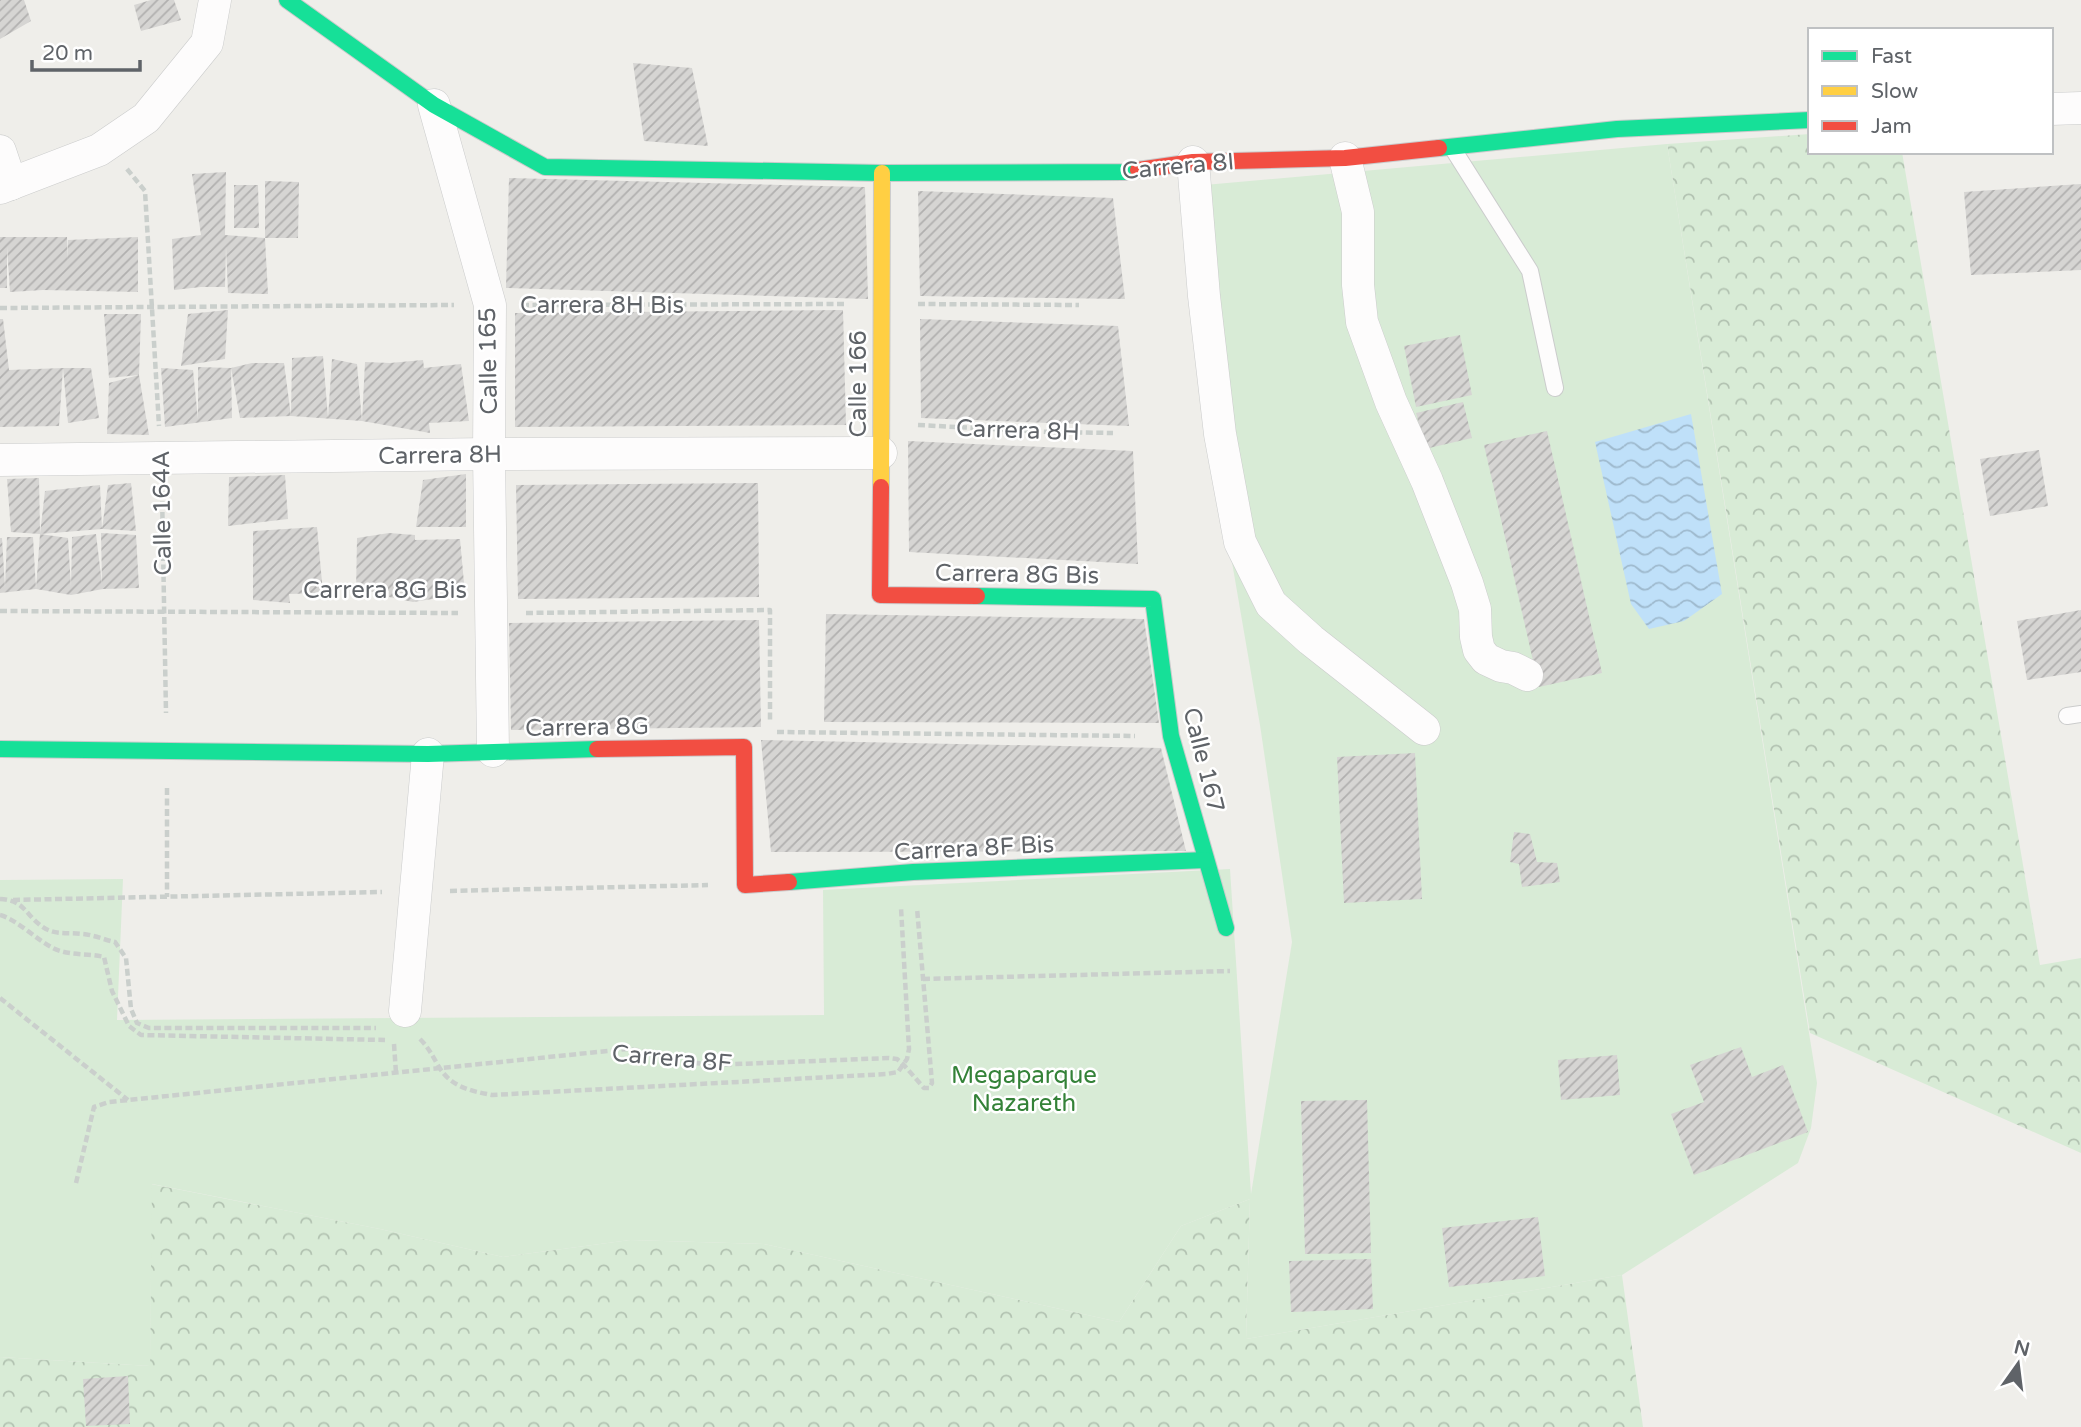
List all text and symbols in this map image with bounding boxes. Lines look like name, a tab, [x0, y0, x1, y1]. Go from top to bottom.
scale bar	[32, 28, 140, 72]
legend	[1808, 28, 2053, 154]
text: 20 m	[42, 41, 93, 66]
text: Fast	[1871, 44, 1912, 69]
text: Slow	[1871, 79, 1919, 104]
text: Jam	[1871, 114, 1912, 139]
street label: Carrera 8I	[1121, 147, 1235, 186]
street label: Carrera 8H Bis	[520, 291, 684, 320]
street label: Calle 165	[473, 307, 504, 415]
street label: Calle 166	[844, 330, 873, 438]
street label: Carrera 8H	[956, 414, 1080, 447]
street label: Carrera 8H	[378, 440, 502, 471]
street label: Calle 164A	[147, 450, 178, 576]
street label: Carrera 8G Bis	[935, 559, 1099, 590]
street label: Carrera 8G Bis	[303, 576, 467, 605]
street label: Calle 167	[1176, 705, 1231, 816]
street label: Carrera 8G	[525, 712, 649, 743]
street label: Carrera 8F Bis	[893, 830, 1055, 867]
street label: Carrera 8F	[611, 1039, 733, 1078]
park label: Megaparque Nazareth	[951, 1061, 1097, 1118]
north arrow	[1983, 1329, 2053, 1399]
text: N	[2012, 1336, 2032, 1361]

